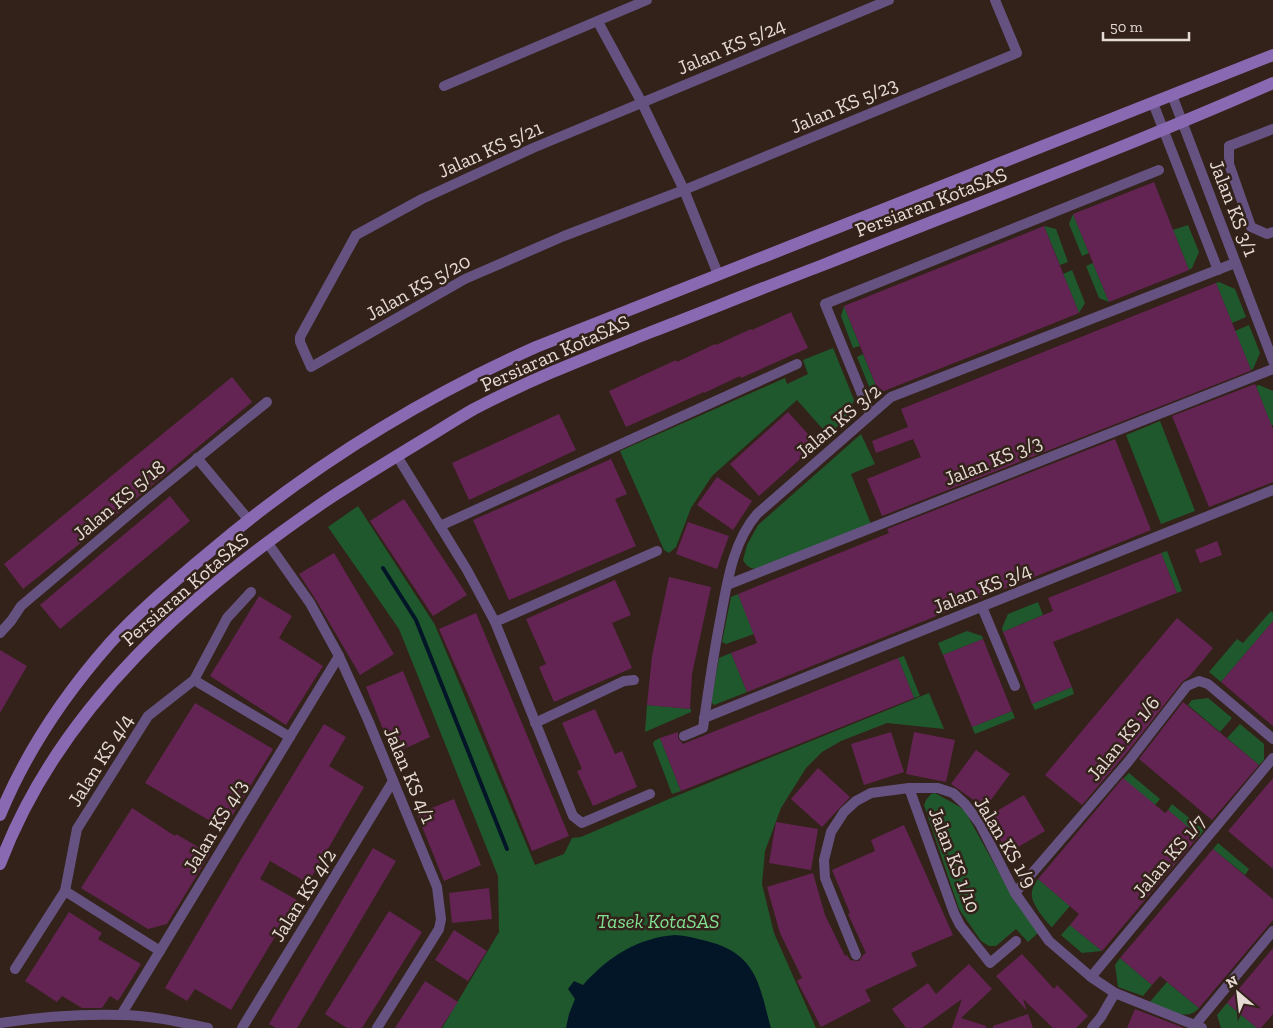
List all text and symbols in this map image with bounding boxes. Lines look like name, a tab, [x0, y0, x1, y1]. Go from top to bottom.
scale bar	[1103, 10, 1189, 42]
street label: Jalan KS 5/24	[673, 12, 789, 80]
text: 50 m	[1110, 18, 1143, 36]
street label: Jalan KS 5/23	[787, 72, 901, 138]
street label: Jalan KS 5/21	[434, 115, 546, 183]
street label: Jalan KS 3/1	[1205, 156, 1263, 260]
street label: Persiaran KotaSAS	[852, 162, 1010, 242]
street label: Jalan KS 5/20	[362, 248, 474, 326]
street label: Persiaran KotaSAS	[477, 309, 633, 397]
street label: Jalan KS 3/2	[790, 378, 886, 464]
street label: Jalan KS 3/3	[941, 430, 1045, 490]
street label: Jalan KS 5/18	[68, 455, 170, 545]
street label: Persiaran KotaSAS	[117, 527, 253, 651]
street label: Jalan KS 3/4	[929, 557, 1035, 619]
street label: Jalan KS 1/6	[1082, 691, 1164, 785]
street label: Jalan KS 4/4	[62, 709, 138, 811]
street label: Jalan KS 4/1	[379, 723, 441, 827]
street label: Jalan KS 4/3	[178, 775, 252, 877]
street label: Jalan KS 1/9	[969, 792, 1043, 892]
street label: Jalan KS 1/10	[924, 804, 986, 916]
street label: Jalan KS 1/7	[1127, 809, 1211, 902]
street label: Jalan KS 4/2	[265, 844, 341, 946]
park label: Tasek KotaSAS	[596, 909, 720, 933]
north arrow	[1213, 968, 1263, 1018]
text: N	[1223, 972, 1241, 992]

